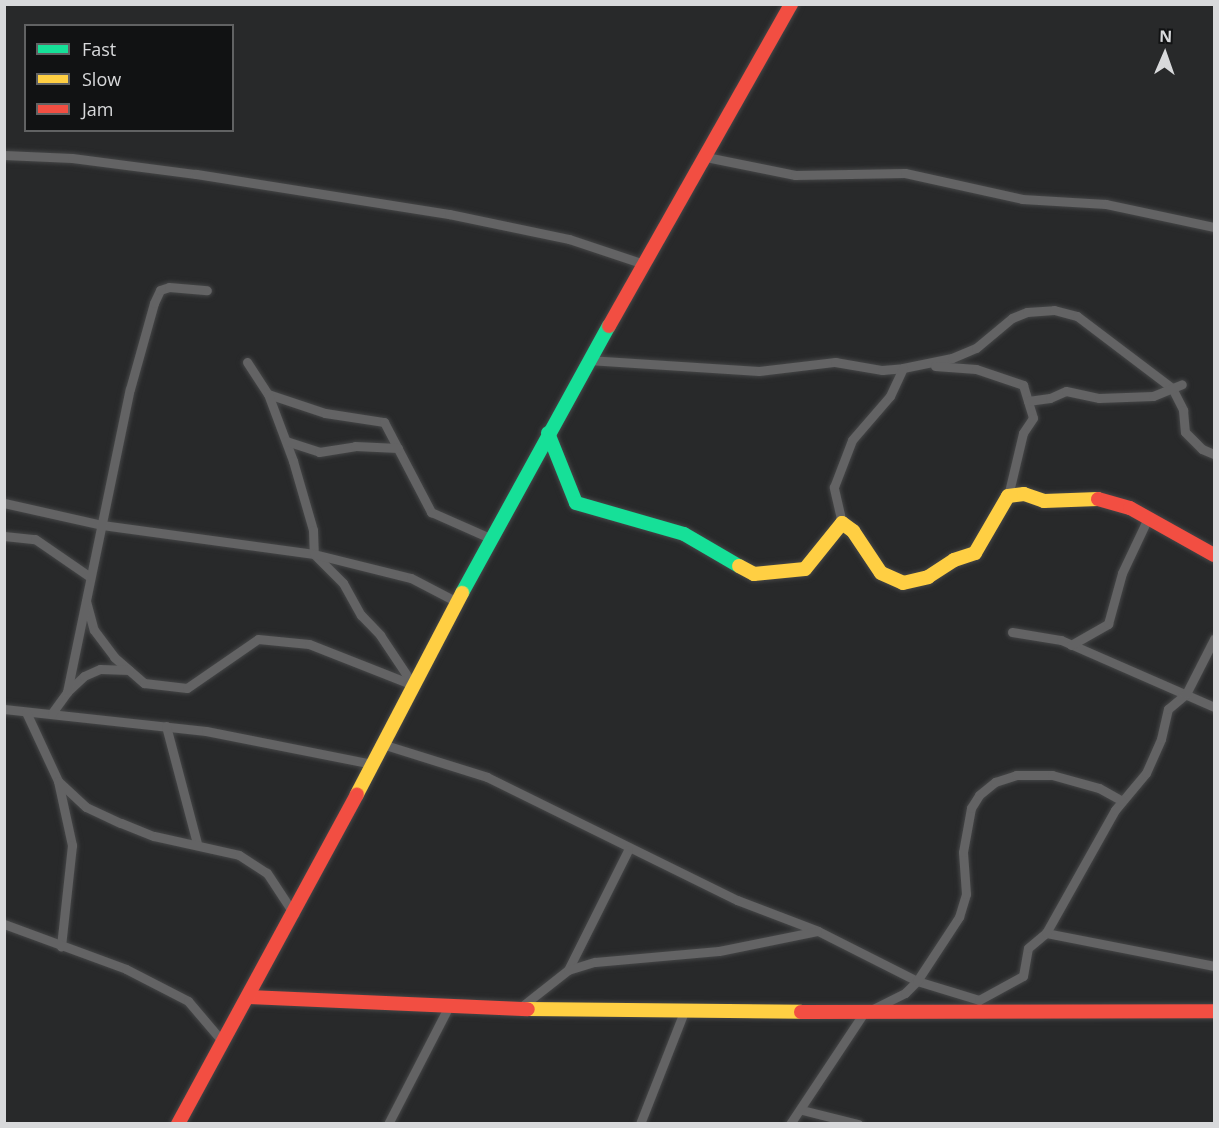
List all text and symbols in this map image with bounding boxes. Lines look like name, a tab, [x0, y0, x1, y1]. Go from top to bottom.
legend	[24, 24, 234, 132]
north arrow	[1135, 24, 1195, 84]
text: N	[1159, 25, 1173, 47]
text: Fast	[82, 37, 116, 61]
text: Slow	[82, 67, 121, 91]
text: Jam	[82, 97, 114, 121]

